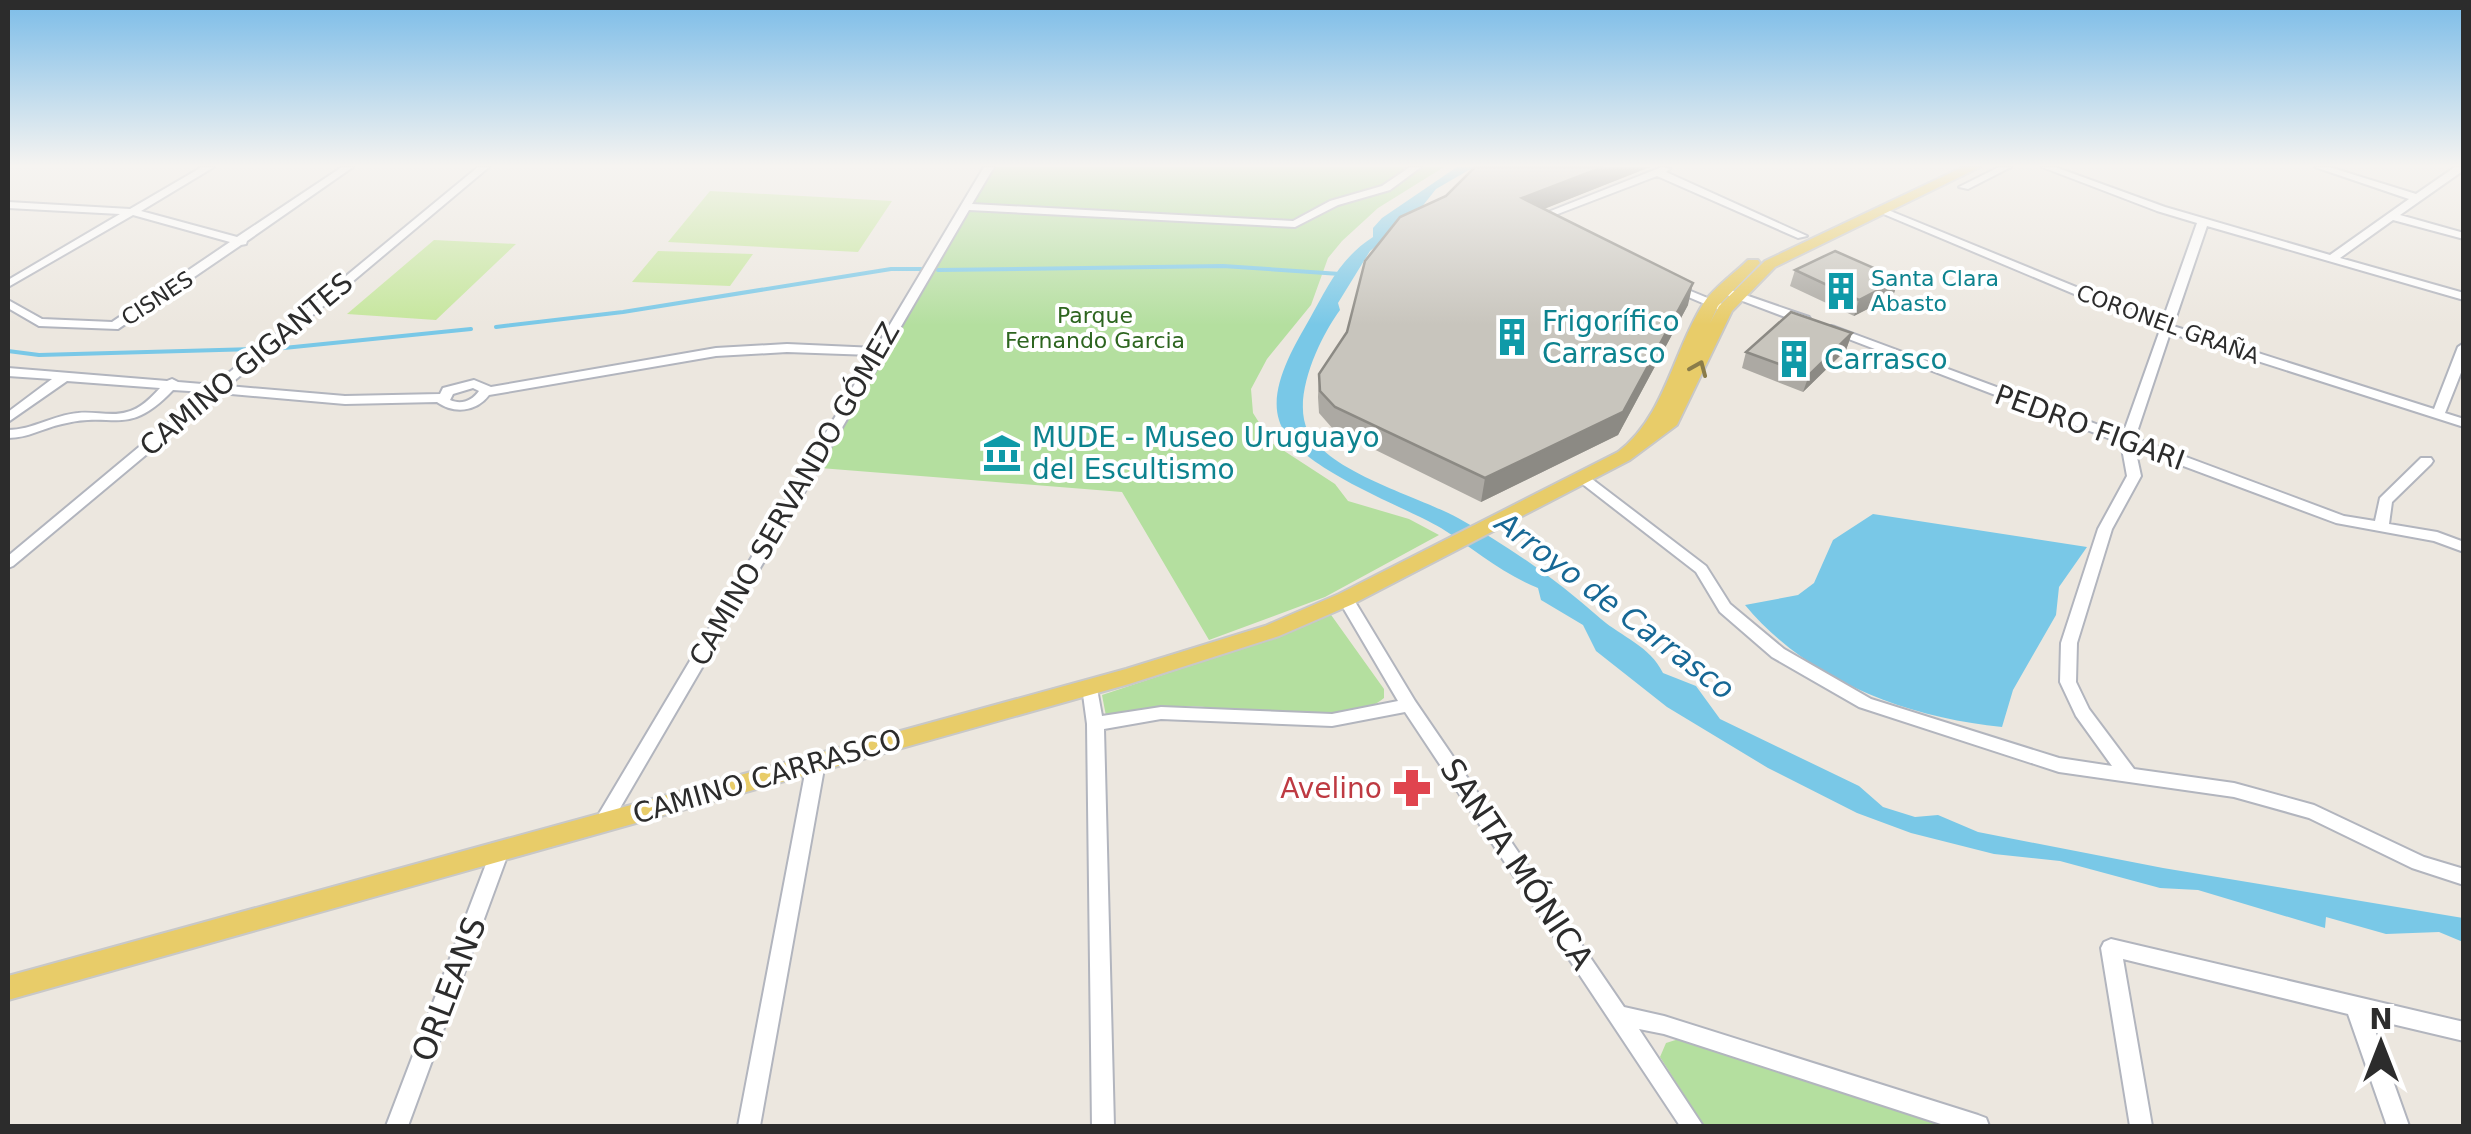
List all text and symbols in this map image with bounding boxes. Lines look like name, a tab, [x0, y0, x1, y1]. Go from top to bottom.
street label: CISNES	[117, 266, 198, 331]
street label: CAMINO GIGANTES	[133, 266, 359, 463]
place label: Santa Clara Abasto	[1871, 266, 1999, 316]
building icon: Santa Clara Abasto	[1820, 270, 1862, 312]
street label: CORONEL GRAÑA	[2073, 279, 2263, 369]
park label: Parque Fernando Garcia	[1005, 303, 1185, 353]
place label: Frigorífico Carrasco	[1542, 305, 1680, 370]
street label: CAMINO SERVANDO GÓMEZ	[681, 316, 907, 672]
building icon: Frigorífico Carrasco	[1491, 316, 1533, 358]
building icon: Carrasco	[1773, 338, 1815, 380]
place label: Carrasco	[1824, 343, 1948, 376]
one-way arrow	[1687, 360, 1707, 378]
street label: PEDRO FIGARI	[1990, 378, 2189, 477]
place label: MUDE - Museo Uruguayo del Escultismo	[1032, 421, 1380, 486]
museum icon: MUDE - Museo Uruguayo del Escultismo	[981, 432, 1023, 474]
water label: Arroyo de Carrasco	[1488, 503, 1741, 707]
street label: CAMINO CARRASCO	[629, 722, 905, 831]
street label: SANTA MÓNICA	[1432, 751, 1602, 977]
pharmacy icon: Avelino	[1391, 767, 1433, 809]
place label: Avelino	[1280, 772, 1382, 805]
street label: ORLEANS	[404, 911, 494, 1067]
north arrow	[2331, 994, 2431, 1094]
text: N	[2369, 1003, 2393, 1036]

